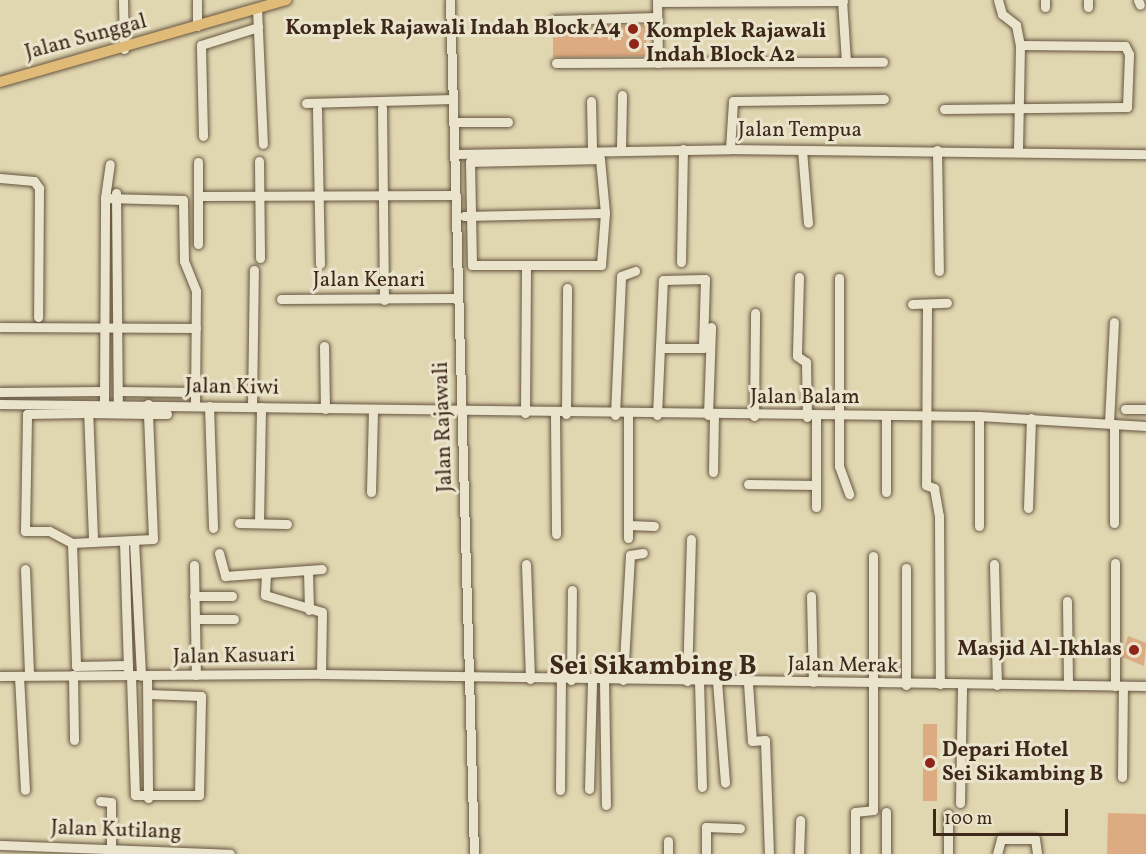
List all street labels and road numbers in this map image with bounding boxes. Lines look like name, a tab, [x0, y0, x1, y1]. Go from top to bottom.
street label: Jalan Sunggal	[22, 10, 150, 66]
street label: Jalan Tempua	[738, 118, 862, 144]
street label: Jalan Kenari	[313, 268, 425, 294]
street label: Jalan Rajawali	[429, 361, 459, 493]
street label: Jalan Kiwi	[185, 375, 279, 401]
street label: Jalan Balam	[750, 385, 860, 411]
street label: Jalan Kasuari	[173, 643, 295, 671]
street label: Jalan Merak	[787, 652, 899, 680]
street label: Jalan Kutilang	[50, 816, 182, 846]

